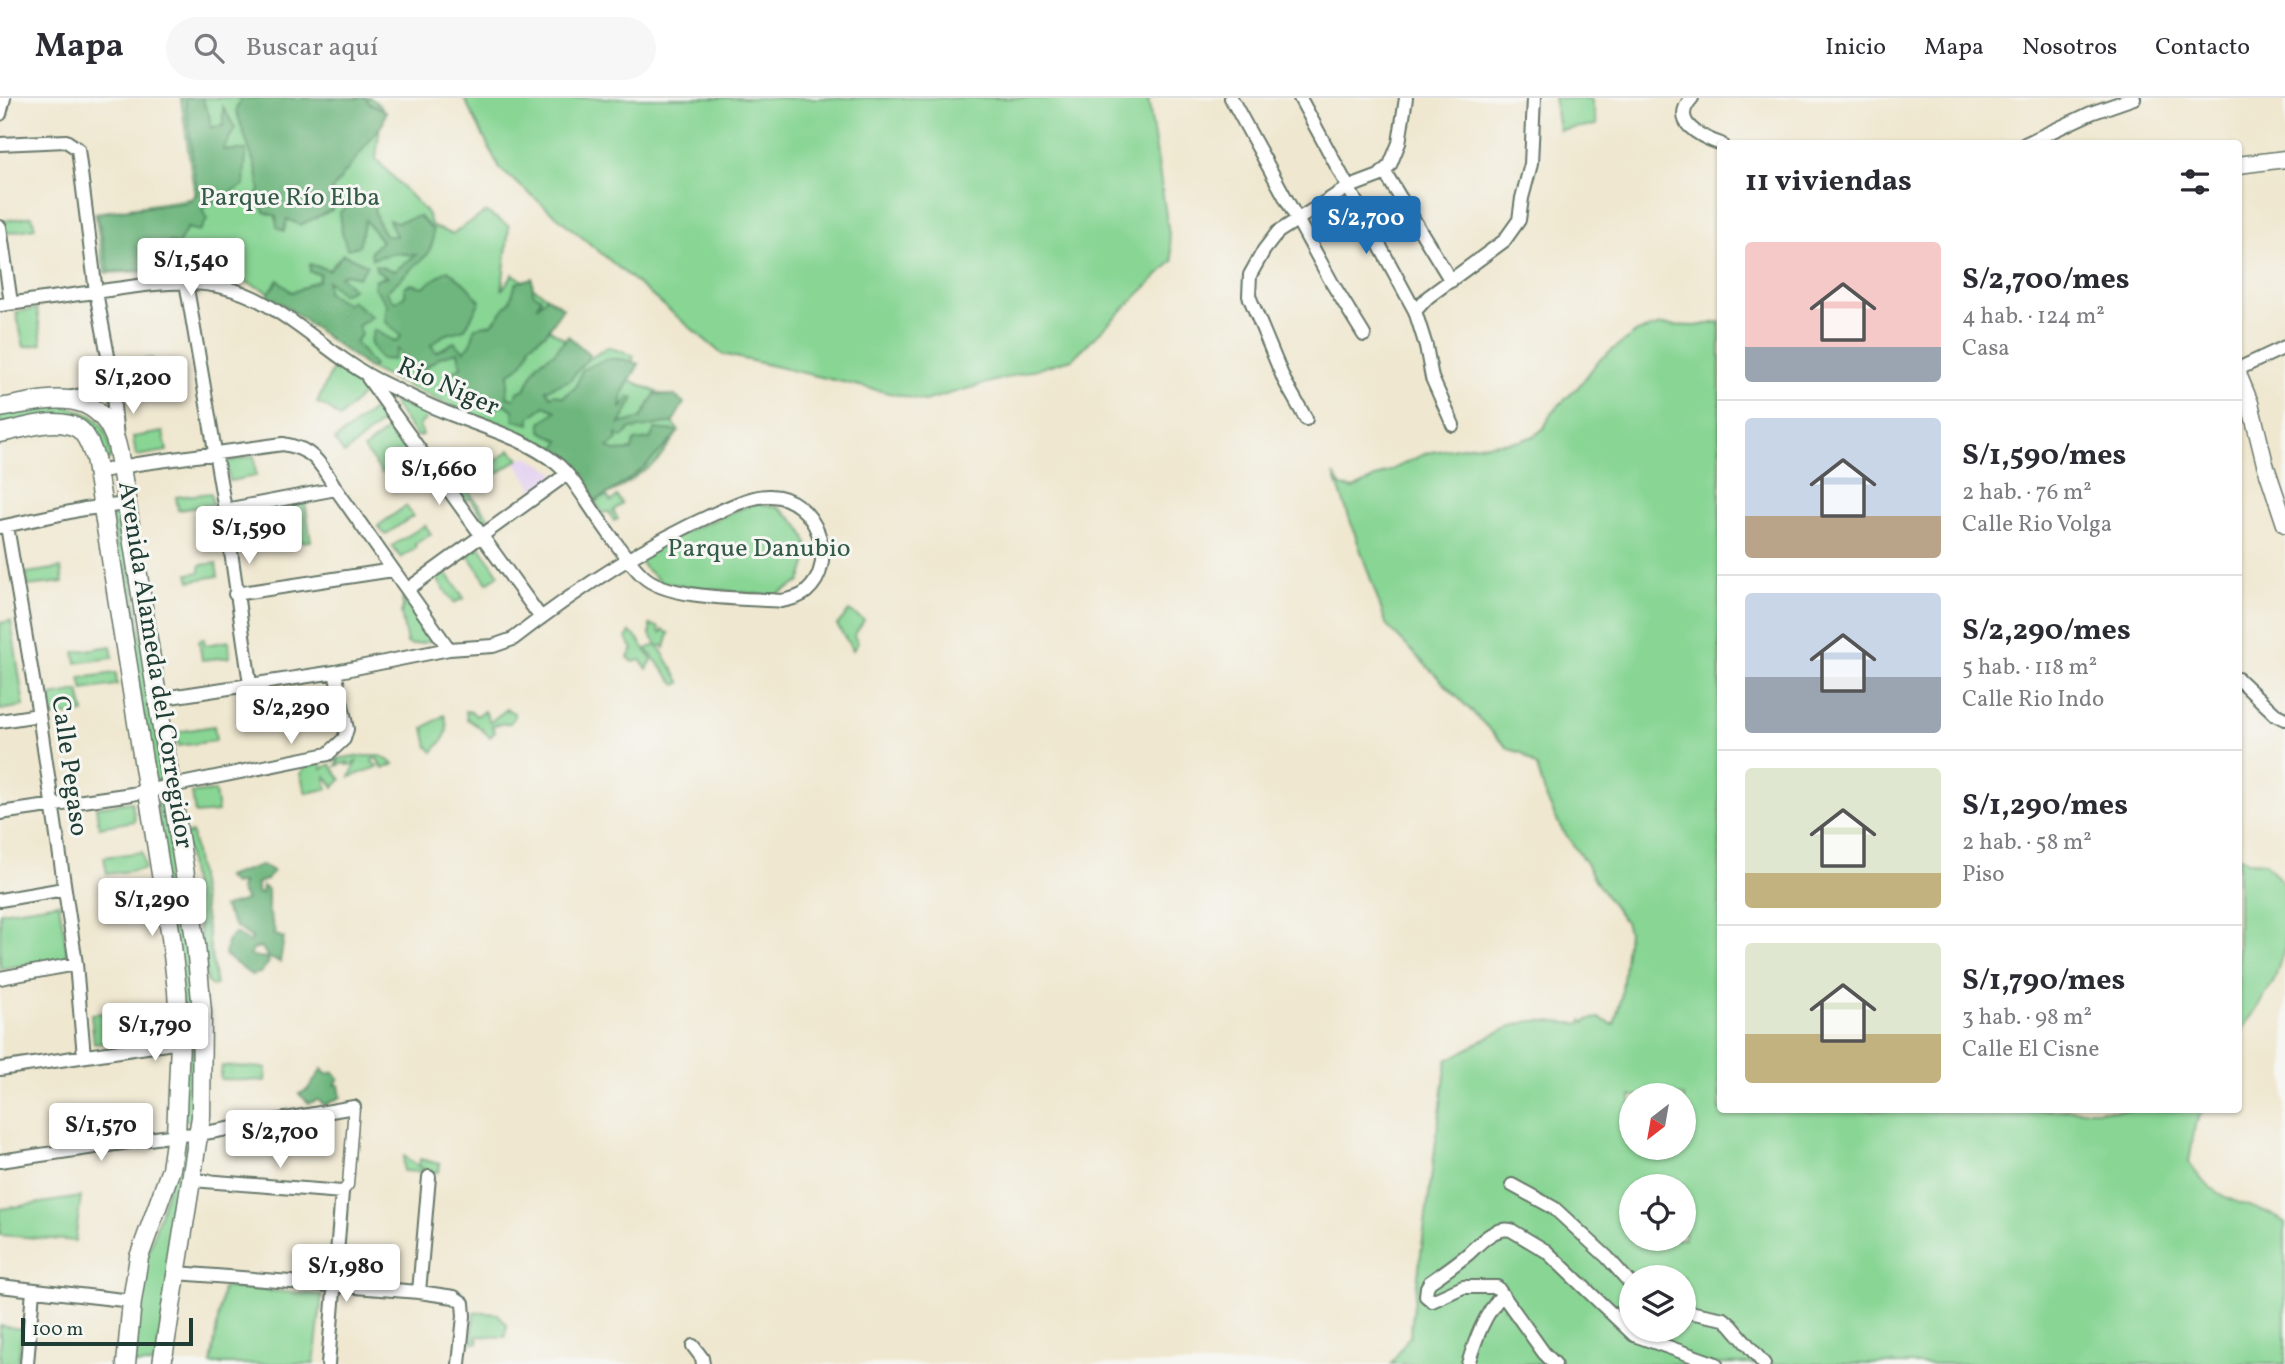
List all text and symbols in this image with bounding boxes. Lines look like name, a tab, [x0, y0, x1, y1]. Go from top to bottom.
search box	[166, 17, 656, 80]
text: Mapa	[35, 25, 124, 71]
icon: search	[190, 29, 228, 67]
text: Buscar aquí	[246, 30, 378, 66]
text: Inicio	[1825, 31, 1886, 65]
text: Mapa	[1924, 31, 1984, 65]
text: Nosotros	[2022, 31, 2117, 65]
text: Contacto	[2155, 31, 2250, 65]
text: 11 viviendas	[1745, 161, 1912, 203]
icon: filters	[2176, 163, 2214, 201]
park label: Parque Río Elba	[200, 180, 380, 216]
pin: S/2,700	[1301, 197, 1431, 256]
text: S/2,700	[1328, 203, 1404, 235]
pin: S/1,540	[126, 238, 256, 298]
text: S/1,540	[153, 245, 229, 277]
text: S/2,700/mes	[1962, 259, 2130, 301]
icon: home	[1801, 270, 1885, 354]
text: 4 hab. · 124 m²	[1962, 301, 2105, 333]
text: Casa	[1962, 333, 2010, 365]
street label: Rio Niger	[391, 349, 505, 426]
pin: S/1,200	[68, 356, 198, 416]
text: S/1,200	[94, 363, 172, 395]
text: S/1,590/mes	[1962, 435, 2126, 477]
icon: home	[1801, 446, 1885, 530]
pin: S/1,660	[374, 448, 504, 507]
text: S/1,660	[401, 454, 477, 486]
text: 2 hab. · 76 m²	[1962, 477, 2092, 509]
street label: Avenida Alameda del Corregidor	[108, 479, 202, 851]
pin: S/1,590	[184, 506, 314, 566]
text: Calle Rio Volga	[1962, 509, 2112, 541]
text: S/1,590	[212, 513, 286, 545]
park label: Parque Danubio	[667, 531, 851, 567]
text: S/2,290/mes	[1962, 610, 2131, 652]
icon: home	[1801, 621, 1885, 705]
text: 5 hab. · 118 m²	[1962, 652, 2097, 684]
text: Calle Rio Indo	[1962, 684, 2104, 716]
pin: S/2,290	[226, 686, 356, 746]
text: S/2,290	[252, 693, 330, 725]
street label: Calle Pegaso	[41, 694, 97, 838]
text: S/1,290/mes	[1962, 785, 2128, 827]
icon: home	[1801, 796, 1885, 880]
text: 2 hab. · 58 m²	[1962, 827, 2092, 859]
text: Piso	[1962, 859, 2004, 891]
pin: S/1,290	[87, 878, 217, 938]
text: S/1,290	[114, 885, 190, 917]
text: S/1,790/mes	[1962, 960, 2125, 1002]
icon: home	[1801, 971, 1885, 1055]
text: 3 hab. · 98 m²	[1962, 1002, 2092, 1034]
pin: S/1,790	[90, 1004, 220, 1063]
text: S/1,790	[118, 1010, 192, 1042]
text: Calle El Cisne	[1962, 1034, 2099, 1066]
north arrow	[1619, 1083, 1696, 1160]
map controls	[1619, 1083, 1696, 1342]
pin: S/1,570	[36, 1104, 166, 1163]
text: S/1,570	[65, 1110, 137, 1142]
pin: S/2,700	[215, 1110, 345, 1170]
text: S/2,700	[242, 1117, 318, 1149]
button: locate	[1619, 1174, 1696, 1251]
pin: S/1,980	[281, 1244, 411, 1304]
text: S/1,980	[308, 1251, 384, 1283]
button: layers	[1619, 1265, 1696, 1342]
scale bar	[21, 1315, 192, 1347]
text: 100 m	[32, 1317, 83, 1343]

